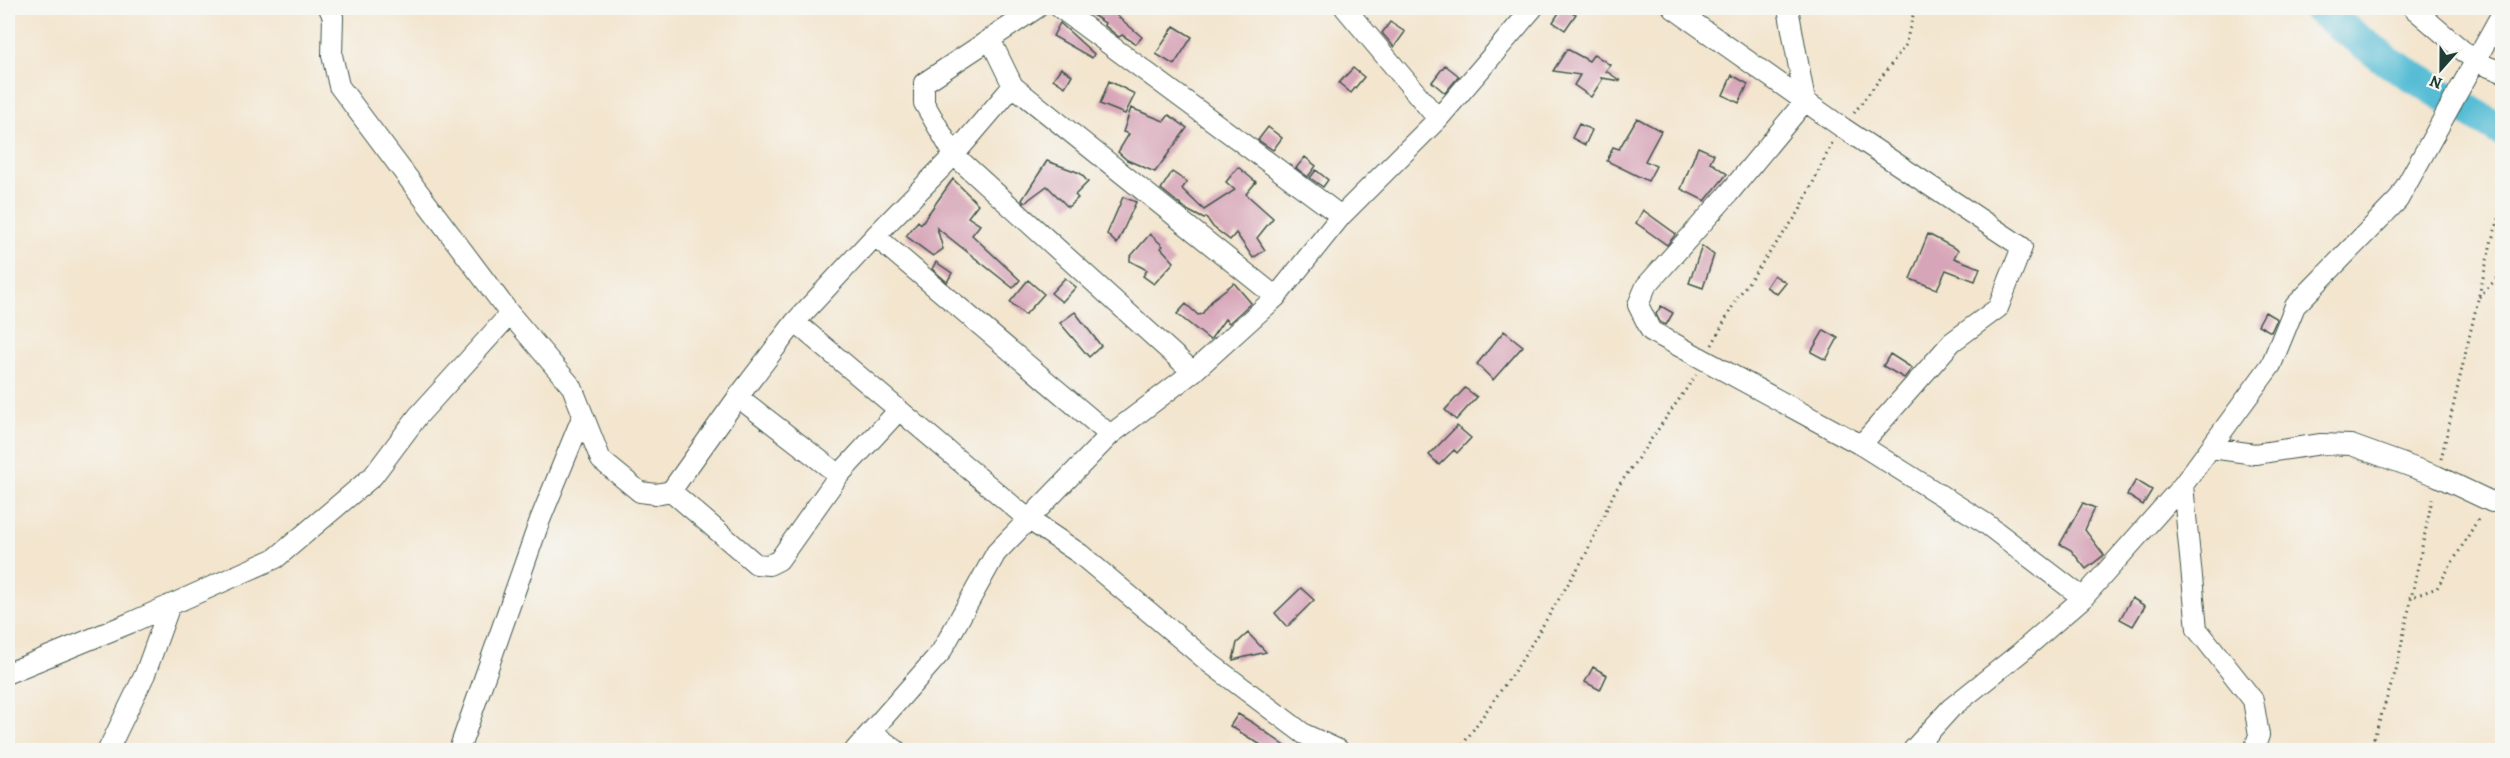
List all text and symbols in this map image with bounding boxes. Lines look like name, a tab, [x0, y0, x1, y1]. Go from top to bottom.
north arrow	[2411, 39, 2471, 99]
text: N	[2426, 70, 2445, 94]

